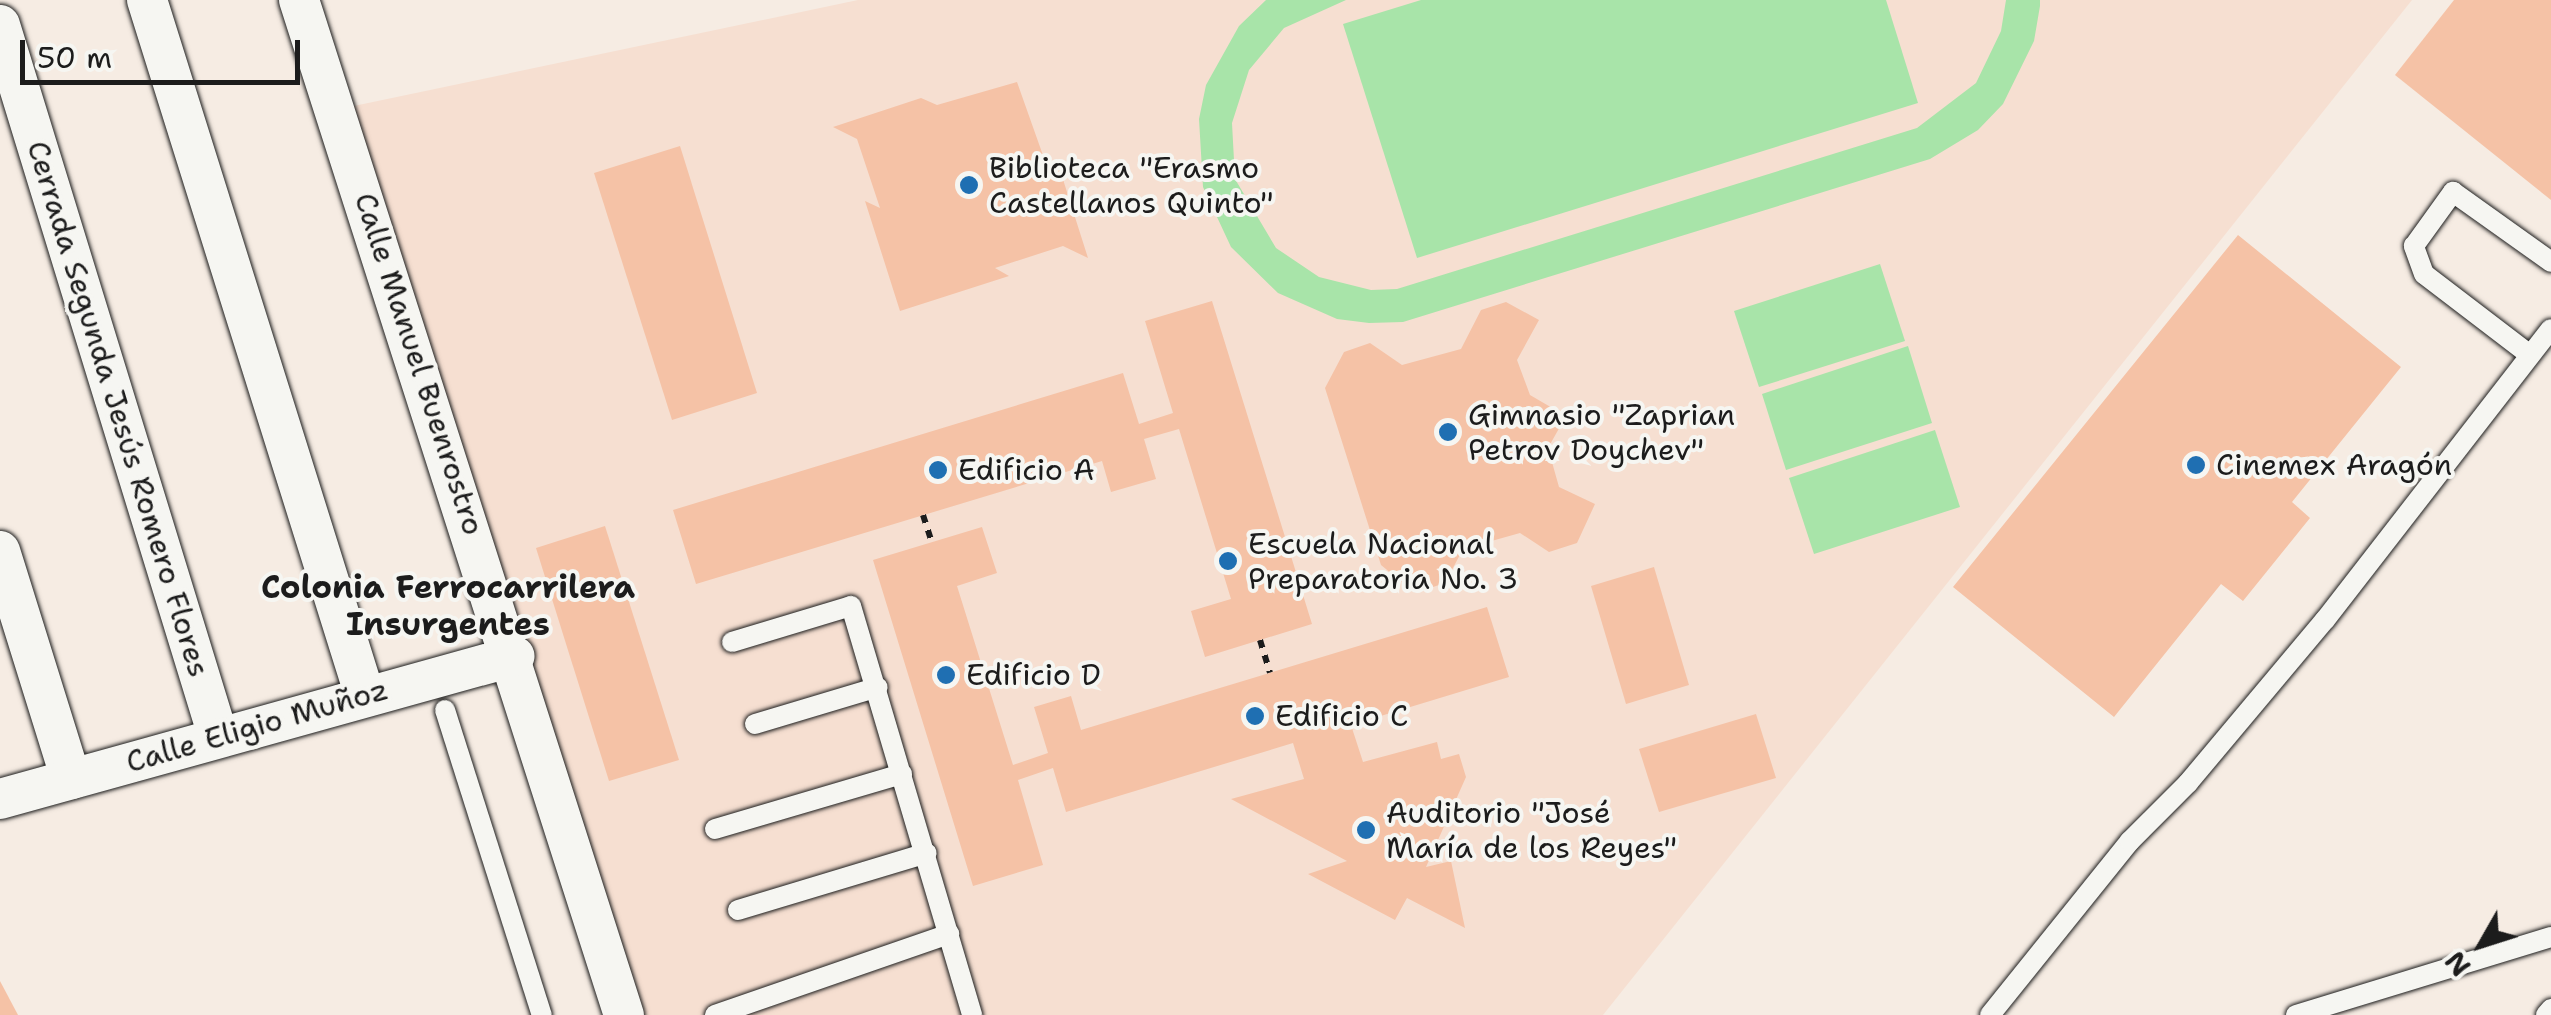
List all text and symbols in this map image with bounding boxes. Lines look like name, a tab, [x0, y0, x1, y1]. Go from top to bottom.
scale bar	[25, 20, 305, 82]
text: 50 m	[37, 37, 112, 78]
street label: Cerrada Segunda Jesús Romero Flores	[19, 137, 217, 681]
place label: Biblioteca "Erasmo Castellanos Quinto"	[989, 150, 1274, 220]
marker: Biblioteca "Erasmo Castellanos Quinto"	[958, 174, 980, 196]
street label: Calle Manuel Buenrostro	[347, 188, 491, 540]
place label: Gimnasio "Zaprian Petrov Doychev"	[1468, 397, 1735, 468]
marker: Gimnasio "Zaprian Petrov Doychev"	[1437, 421, 1459, 443]
place label: Cinemex Aragón	[2216, 447, 2452, 483]
place label: Edificio A	[958, 452, 1095, 488]
marker: Cinemex Aragón	[2185, 454, 2207, 476]
marker: Edificio A	[927, 459, 949, 481]
place label: Escuela Nacional Preparatoria No. 3	[1248, 526, 1518, 596]
marker: Escuela Nacional Preparatoria No. 3	[1217, 550, 1239, 572]
district label: Colonia Ferrocarrilera Insurgentes	[261, 569, 635, 644]
place label: Edificio D	[966, 657, 1101, 693]
marker: Edificio D	[935, 664, 957, 686]
street label: Calle Eligio Muñoz	[122, 671, 392, 781]
place label: Edificio C	[1275, 698, 1408, 734]
marker: Edificio C	[1244, 705, 1266, 727]
place label: Auditorio "José María de los Reyes"	[1386, 795, 1677, 866]
marker: Auditorio "José María de los Reyes"	[1355, 819, 1377, 841]
north arrow	[2431, 895, 2531, 995]
text: N	[2436, 943, 2479, 984]

